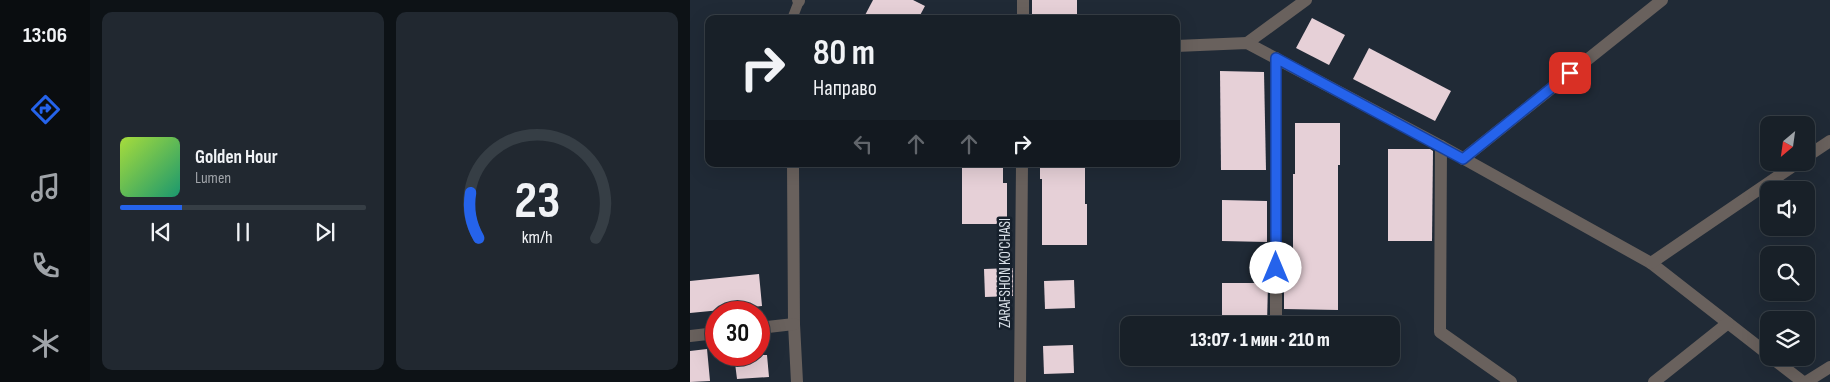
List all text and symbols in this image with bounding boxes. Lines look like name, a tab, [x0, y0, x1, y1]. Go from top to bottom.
text: 13:06	[23, 22, 67, 49]
text: 80 m	[813, 32, 875, 75]
icon: right	[730, 35, 795, 100]
pin	[1549, 52, 1591, 94]
icon: arrive	[1556, 59, 1584, 87]
text: Направо	[813, 75, 877, 102]
icon: directions	[28, 92, 63, 127]
north arrow	[1760, 116, 1815, 171]
map controls	[1760, 116, 1815, 366]
icon: left	[849, 130, 877, 158]
icon: ahead	[902, 130, 930, 158]
icon: ahead	[955, 130, 983, 158]
icon: right	[1008, 130, 1036, 158]
text: Golden Hour	[195, 146, 278, 169]
text: Lumen	[195, 169, 231, 188]
icon: music	[28, 170, 63, 205]
text: 23	[514, 170, 560, 233]
button: sound	[1760, 181, 1815, 236]
icon: previous	[147, 218, 175, 246]
icon: pause	[229, 218, 257, 246]
icon: next	[311, 218, 339, 246]
street label: ZARAFSHON KO'CHASI	[996, 218, 1015, 328]
text: km/h	[522, 227, 552, 248]
position arrow	[1249, 241, 1301, 293]
button: search	[1760, 246, 1815, 301]
icon: phone	[28, 248, 63, 283]
speed limit sign: 30	[705, 301, 770, 366]
button: layers	[1760, 311, 1815, 366]
icon: climate	[28, 326, 63, 361]
text: 13:07 · 1 мин · 210 m	[1190, 329, 1330, 352]

